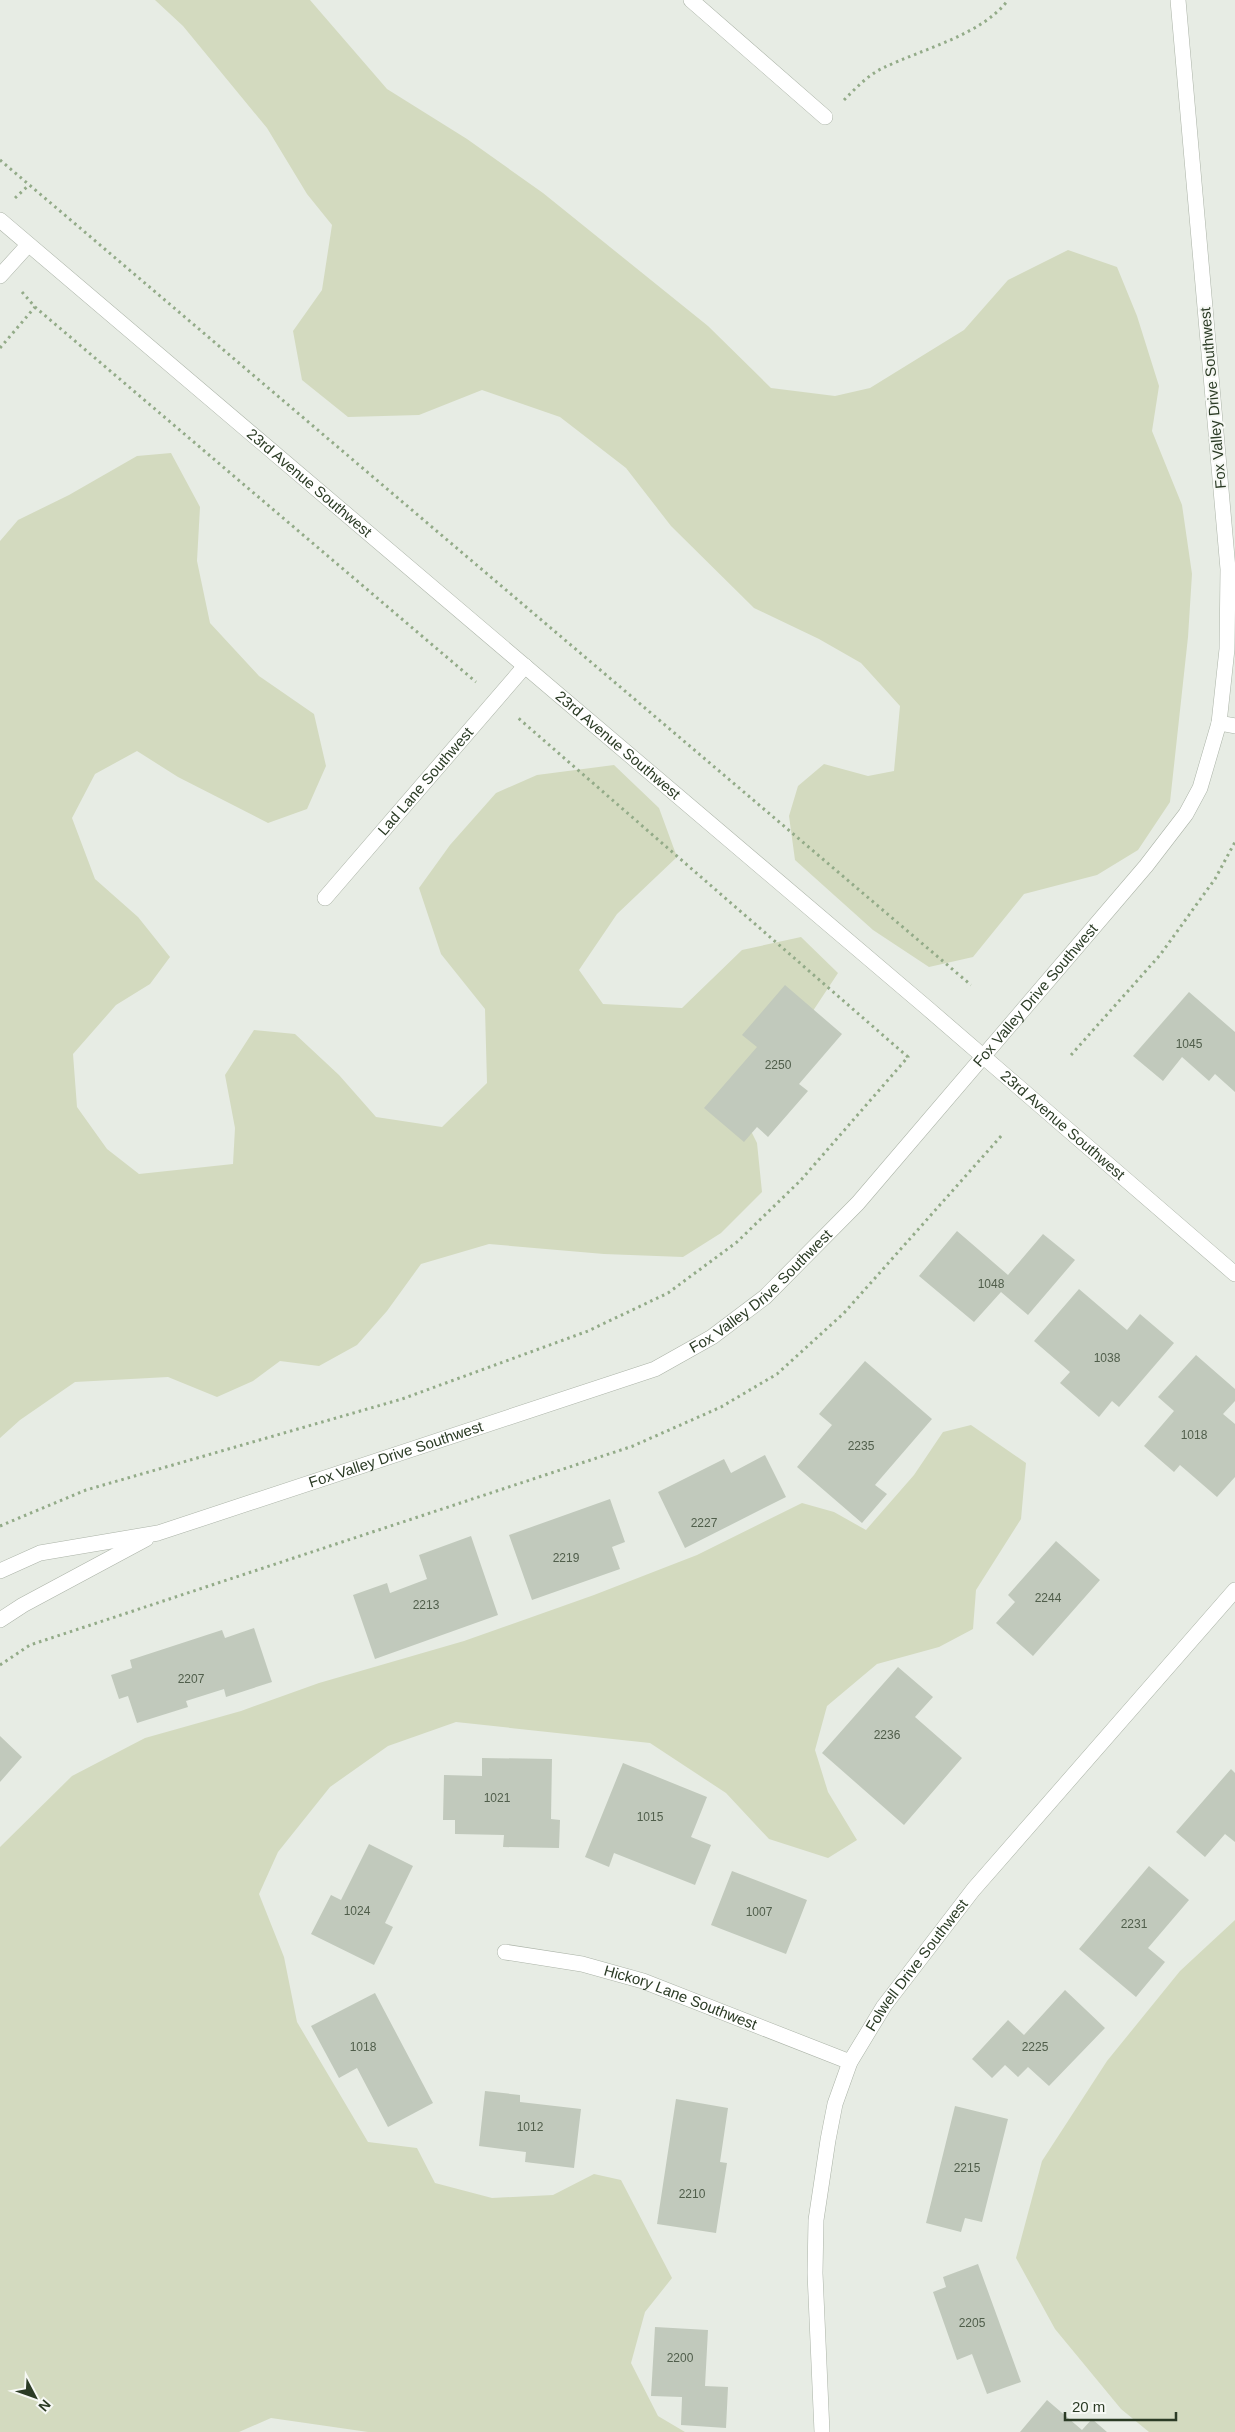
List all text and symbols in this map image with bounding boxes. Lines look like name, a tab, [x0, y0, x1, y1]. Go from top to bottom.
street label: Fox Valley Drive Southwest	[1196, 306, 1229, 490]
street label: 23rd Avenue Southwest	[244, 425, 376, 541]
street label: 23rd Avenue Southwest	[552, 687, 685, 803]
street label: Lad Lane Southwest	[374, 723, 477, 838]
street label: Fox Valley Drive Southwest	[969, 920, 1101, 1070]
house number: 1045	[1176, 1037, 1203, 1051]
house number: 2250	[765, 1058, 792, 1072]
street label: 23rd Avenue Southwest	[998, 1067, 1129, 1183]
street label: Fox Valley Drive Southwest	[686, 1225, 836, 1356]
house number: 1048	[978, 1277, 1005, 1291]
house number: 1038	[1094, 1351, 1121, 1365]
street label: Fox Valley Drive Southwest	[306, 1417, 486, 1491]
house number: 1018	[1181, 1428, 1208, 1442]
house number: 2235	[848, 1439, 875, 1453]
house number: 2227	[691, 1516, 718, 1530]
house number: 2219	[553, 1551, 580, 1565]
house number: 2244	[1035, 1591, 1062, 1605]
house number: 2213	[413, 1598, 440, 1612]
house number: 2207	[178, 1672, 205, 1686]
house number: 2236	[874, 1728, 901, 1742]
house number: 1021	[484, 1791, 511, 1805]
house number: 1015	[637, 1810, 664, 1824]
street label: Folwell Drive Southwest	[862, 1895, 971, 2034]
house number: 1024	[344, 1904, 371, 1918]
house number: 1007	[746, 1905, 773, 1919]
house number: 2231	[1121, 1917, 1148, 1931]
street label: Hickory Lane Southwest	[602, 1962, 760, 2033]
house number: 1018	[350, 2040, 377, 2054]
house number: 2225	[1022, 2040, 1049, 2054]
house number: 1012	[517, 2120, 544, 2134]
house number: 2215	[954, 2161, 981, 2175]
house number: 2210	[679, 2187, 706, 2201]
house number: 2205	[959, 2316, 986, 2330]
house number: 2200	[667, 2351, 694, 2365]
north arrow	[10, 2372, 60, 2422]
scale bar	[1065, 2390, 1176, 2422]
text: N	[35, 2396, 54, 2415]
text: 20 m	[1072, 2398, 1105, 2415]

